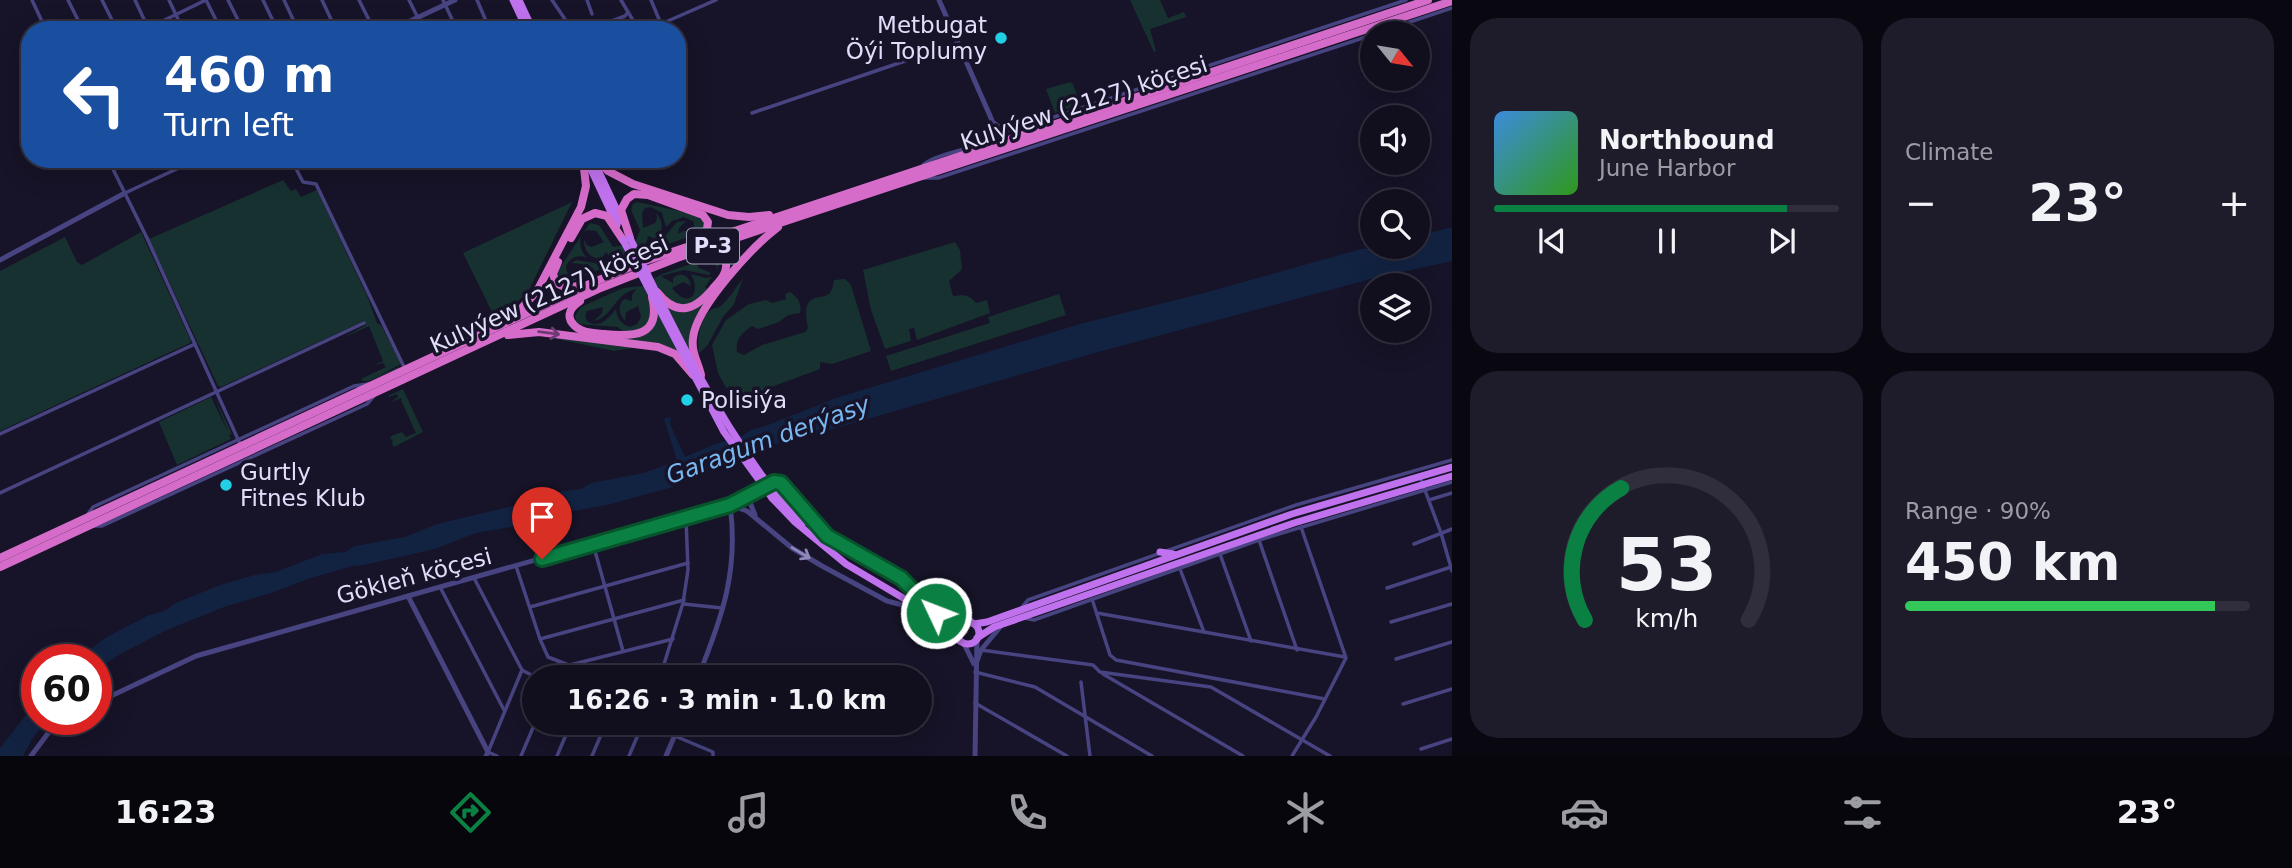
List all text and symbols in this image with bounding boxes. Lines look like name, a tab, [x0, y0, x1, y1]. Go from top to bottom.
place label: Metbugat Öýi Toplumy	[846, 12, 987, 64]
north arrow	[1360, 21, 1430, 91]
map controls	[1360, 21, 1430, 343]
marker: Metbugat Öýi Toplumy	[993, 30, 1009, 46]
text: 460 m	[164, 47, 334, 104]
icon: left	[49, 49, 140, 140]
street label: Kulyýew (2127) köçesi	[957, 51, 1211, 155]
button: sound	[1360, 105, 1430, 175]
text: Turn left	[164, 106, 294, 144]
text: Northbound	[1599, 125, 1775, 155]
text: Climate	[1905, 139, 1994, 165]
text: June Harbor	[1599, 155, 1735, 181]
text: 23°	[2028, 173, 2127, 233]
text: −	[1905, 181, 1937, 225]
text: +	[2218, 181, 2250, 225]
button: search	[1360, 189, 1430, 259]
icon: previous	[1533, 222, 1571, 260]
icon: pause	[1648, 222, 1686, 260]
icon: next	[1763, 222, 1801, 260]
road number: P-3	[687, 229, 739, 264]
street label: Kulyýew (2127) köçesi	[426, 230, 672, 358]
button: layers	[1360, 273, 1430, 343]
one-way arrow	[537, 327, 560, 340]
place label: Polisiýa	[701, 387, 787, 413]
water label: Garagum derýasy	[662, 390, 874, 490]
marker: Polisiýa	[679, 392, 695, 408]
place label: Gurtly Fitnes Klub	[240, 459, 366, 511]
marker: Gurtly Fitnes Klub	[218, 477, 234, 493]
pin	[512, 487, 572, 559]
icon: arrive	[523, 498, 561, 536]
text: Range · 90%	[1905, 498, 2051, 524]
text: 53	[1616, 523, 1717, 608]
text: 450 km	[1905, 532, 2120, 592]
street label: Gökleň köçesi	[334, 543, 494, 609]
one-way arrow	[790, 546, 810, 560]
position arrow	[899, 576, 973, 650]
text: km/h	[1635, 604, 1698, 633]
speed limit sign: 60	[21, 644, 112, 735]
text: 16:26 · 3 min · 1.0 km	[567, 685, 887, 715]
icon: directions	[446, 788, 495, 837]
icon: music	[724, 788, 773, 837]
icon: phone	[1003, 788, 1052, 837]
icon: climate	[1281, 788, 1330, 837]
icon: car	[1560, 788, 1609, 837]
icon: filters	[1838, 788, 1887, 837]
text: 16:23	[115, 793, 217, 831]
text: 23°	[2117, 793, 2177, 831]

